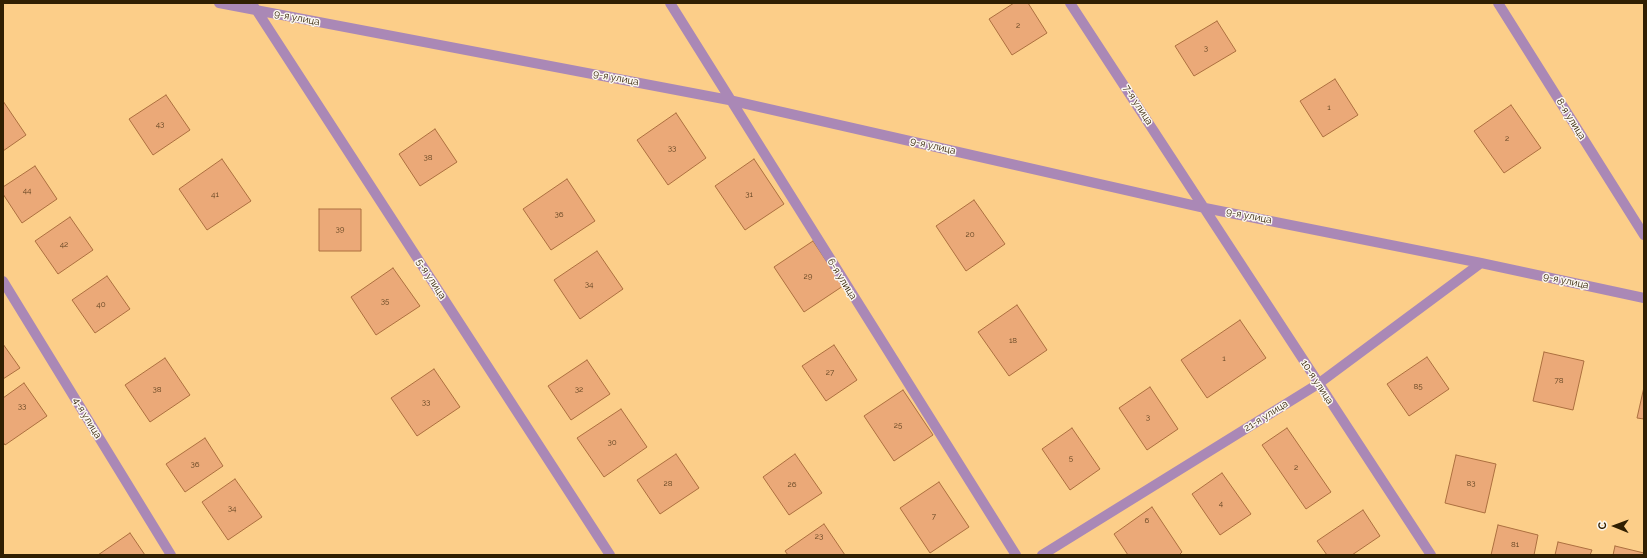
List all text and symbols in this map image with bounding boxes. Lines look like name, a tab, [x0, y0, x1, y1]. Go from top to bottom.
street label: 9-я улица	[273, 8, 321, 28]
house number: 2	[1016, 21, 1020, 31]
house number: 3	[1204, 44, 1208, 54]
street label: 9-я улица	[592, 68, 640, 88]
street label: 7-я улица	[1121, 83, 1155, 127]
street label: 8-я улица	[1554, 96, 1588, 142]
house number: 1	[1327, 103, 1331, 113]
house number: 43	[156, 120, 164, 130]
house number: 2	[1505, 134, 1509, 144]
street label: 9-я улица	[909, 135, 957, 157]
house number: 33	[668, 144, 676, 154]
house number: 38	[423, 153, 433, 163]
house number: 44	[23, 186, 31, 196]
house number: 41	[211, 190, 219, 200]
house number: 31	[745, 190, 753, 200]
street label: 9-я улица	[1225, 206, 1273, 226]
house number: 36	[554, 210, 564, 220]
house number: 39	[336, 225, 344, 235]
house number: 20	[965, 230, 975, 240]
house number: 42	[60, 240, 68, 250]
street label: 6-я улица	[825, 256, 859, 302]
street label: 5-я улица	[414, 257, 448, 301]
street label: 9-я улица	[1542, 270, 1590, 292]
house number: 29	[804, 272, 812, 282]
house number: 34	[585, 280, 593, 290]
house number: 35	[381, 297, 389, 307]
house number: 40	[96, 300, 106, 310]
house number: 18	[1009, 336, 1017, 346]
house number: 1	[1222, 354, 1226, 364]
street label: 10-я улица	[1298, 357, 1336, 407]
house number: 27	[826, 368, 834, 378]
house number: 78	[1554, 376, 1564, 386]
house number: 85	[1413, 382, 1423, 392]
house number: 38	[152, 385, 162, 395]
house number: 32	[575, 385, 583, 395]
street label: 4-я улица	[70, 395, 104, 441]
house number: 33	[422, 398, 430, 408]
street label: 21-я улица	[1242, 398, 1290, 434]
house number: 33	[18, 402, 26, 412]
house number: 3	[1146, 413, 1150, 423]
house number: 25	[894, 421, 902, 431]
house number: 30	[607, 438, 617, 448]
house number: 5	[1069, 454, 1073, 464]
house number: 36	[190, 460, 200, 470]
house number: 2	[1294, 463, 1298, 473]
house number: 28	[664, 479, 672, 489]
house number: 83	[1466, 479, 1476, 489]
house number: 26	[788, 480, 796, 490]
house number: 4	[1219, 499, 1223, 509]
house number: 34	[228, 504, 236, 514]
north arrow	[1595, 506, 1635, 546]
house number: 7	[932, 512, 936, 522]
house number: 6	[1145, 516, 1149, 526]
text: С	[1596, 522, 1609, 530]
house number: 23	[815, 532, 823, 542]
house number: 81	[1511, 540, 1519, 550]

